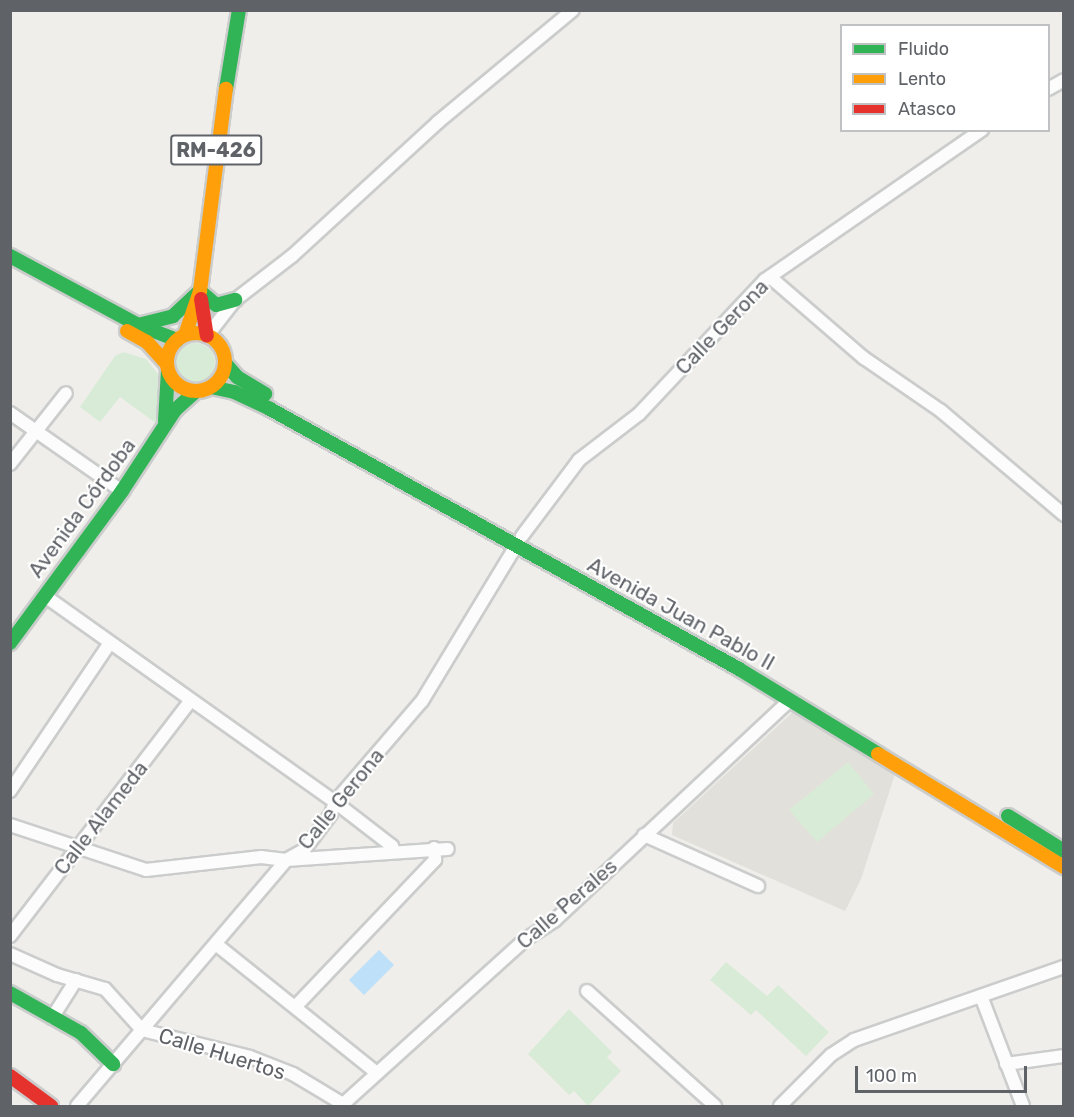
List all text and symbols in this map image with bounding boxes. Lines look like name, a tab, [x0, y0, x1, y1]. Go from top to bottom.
legend	[840, 24, 1050, 132]
text: Fluido	[898, 38, 949, 60]
text: Lento	[898, 68, 946, 90]
text: Atasco	[898, 98, 956, 120]
road number: RM-426	[170, 133, 262, 167]
street label: Calle Gerona	[670, 274, 774, 380]
street label: Avenida Córdoba	[23, 433, 141, 583]
street label: Avenida Juan Pablo II	[583, 552, 779, 676]
street label: Calle Gerona	[293, 743, 389, 855]
street label: Calle Alameda	[49, 756, 153, 880]
street label: Calle Perales	[512, 854, 622, 954]
street label: Calle Huertos	[156, 1023, 288, 1085]
scale bar	[858, 1054, 1030, 1092]
text: 100 m	[866, 1065, 917, 1087]

